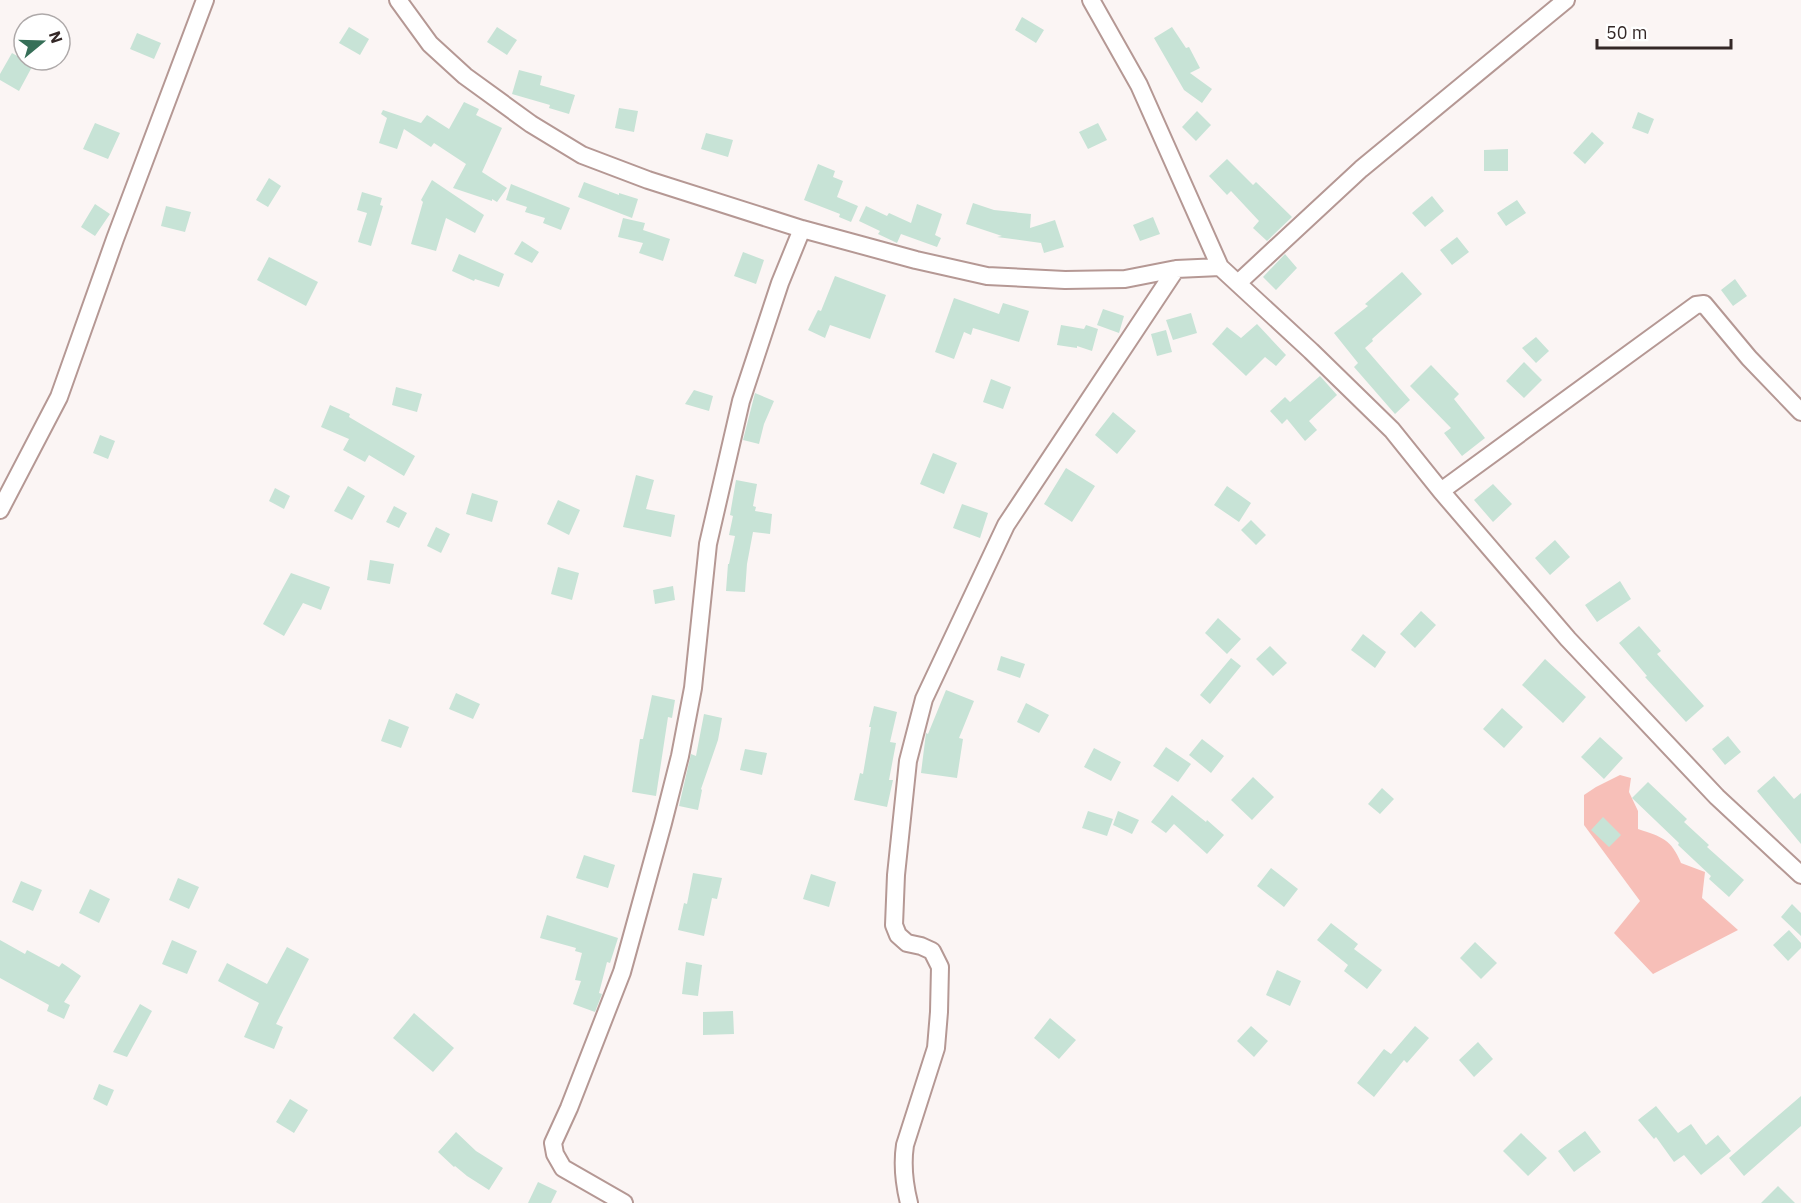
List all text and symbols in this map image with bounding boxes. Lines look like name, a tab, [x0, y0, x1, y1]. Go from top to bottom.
north arrow	[12, 12, 72, 72]
scale bar	[1597, 12, 1730, 50]
text: 50 m	[1606, 21, 1648, 44]
text: N	[45, 28, 68, 46]

